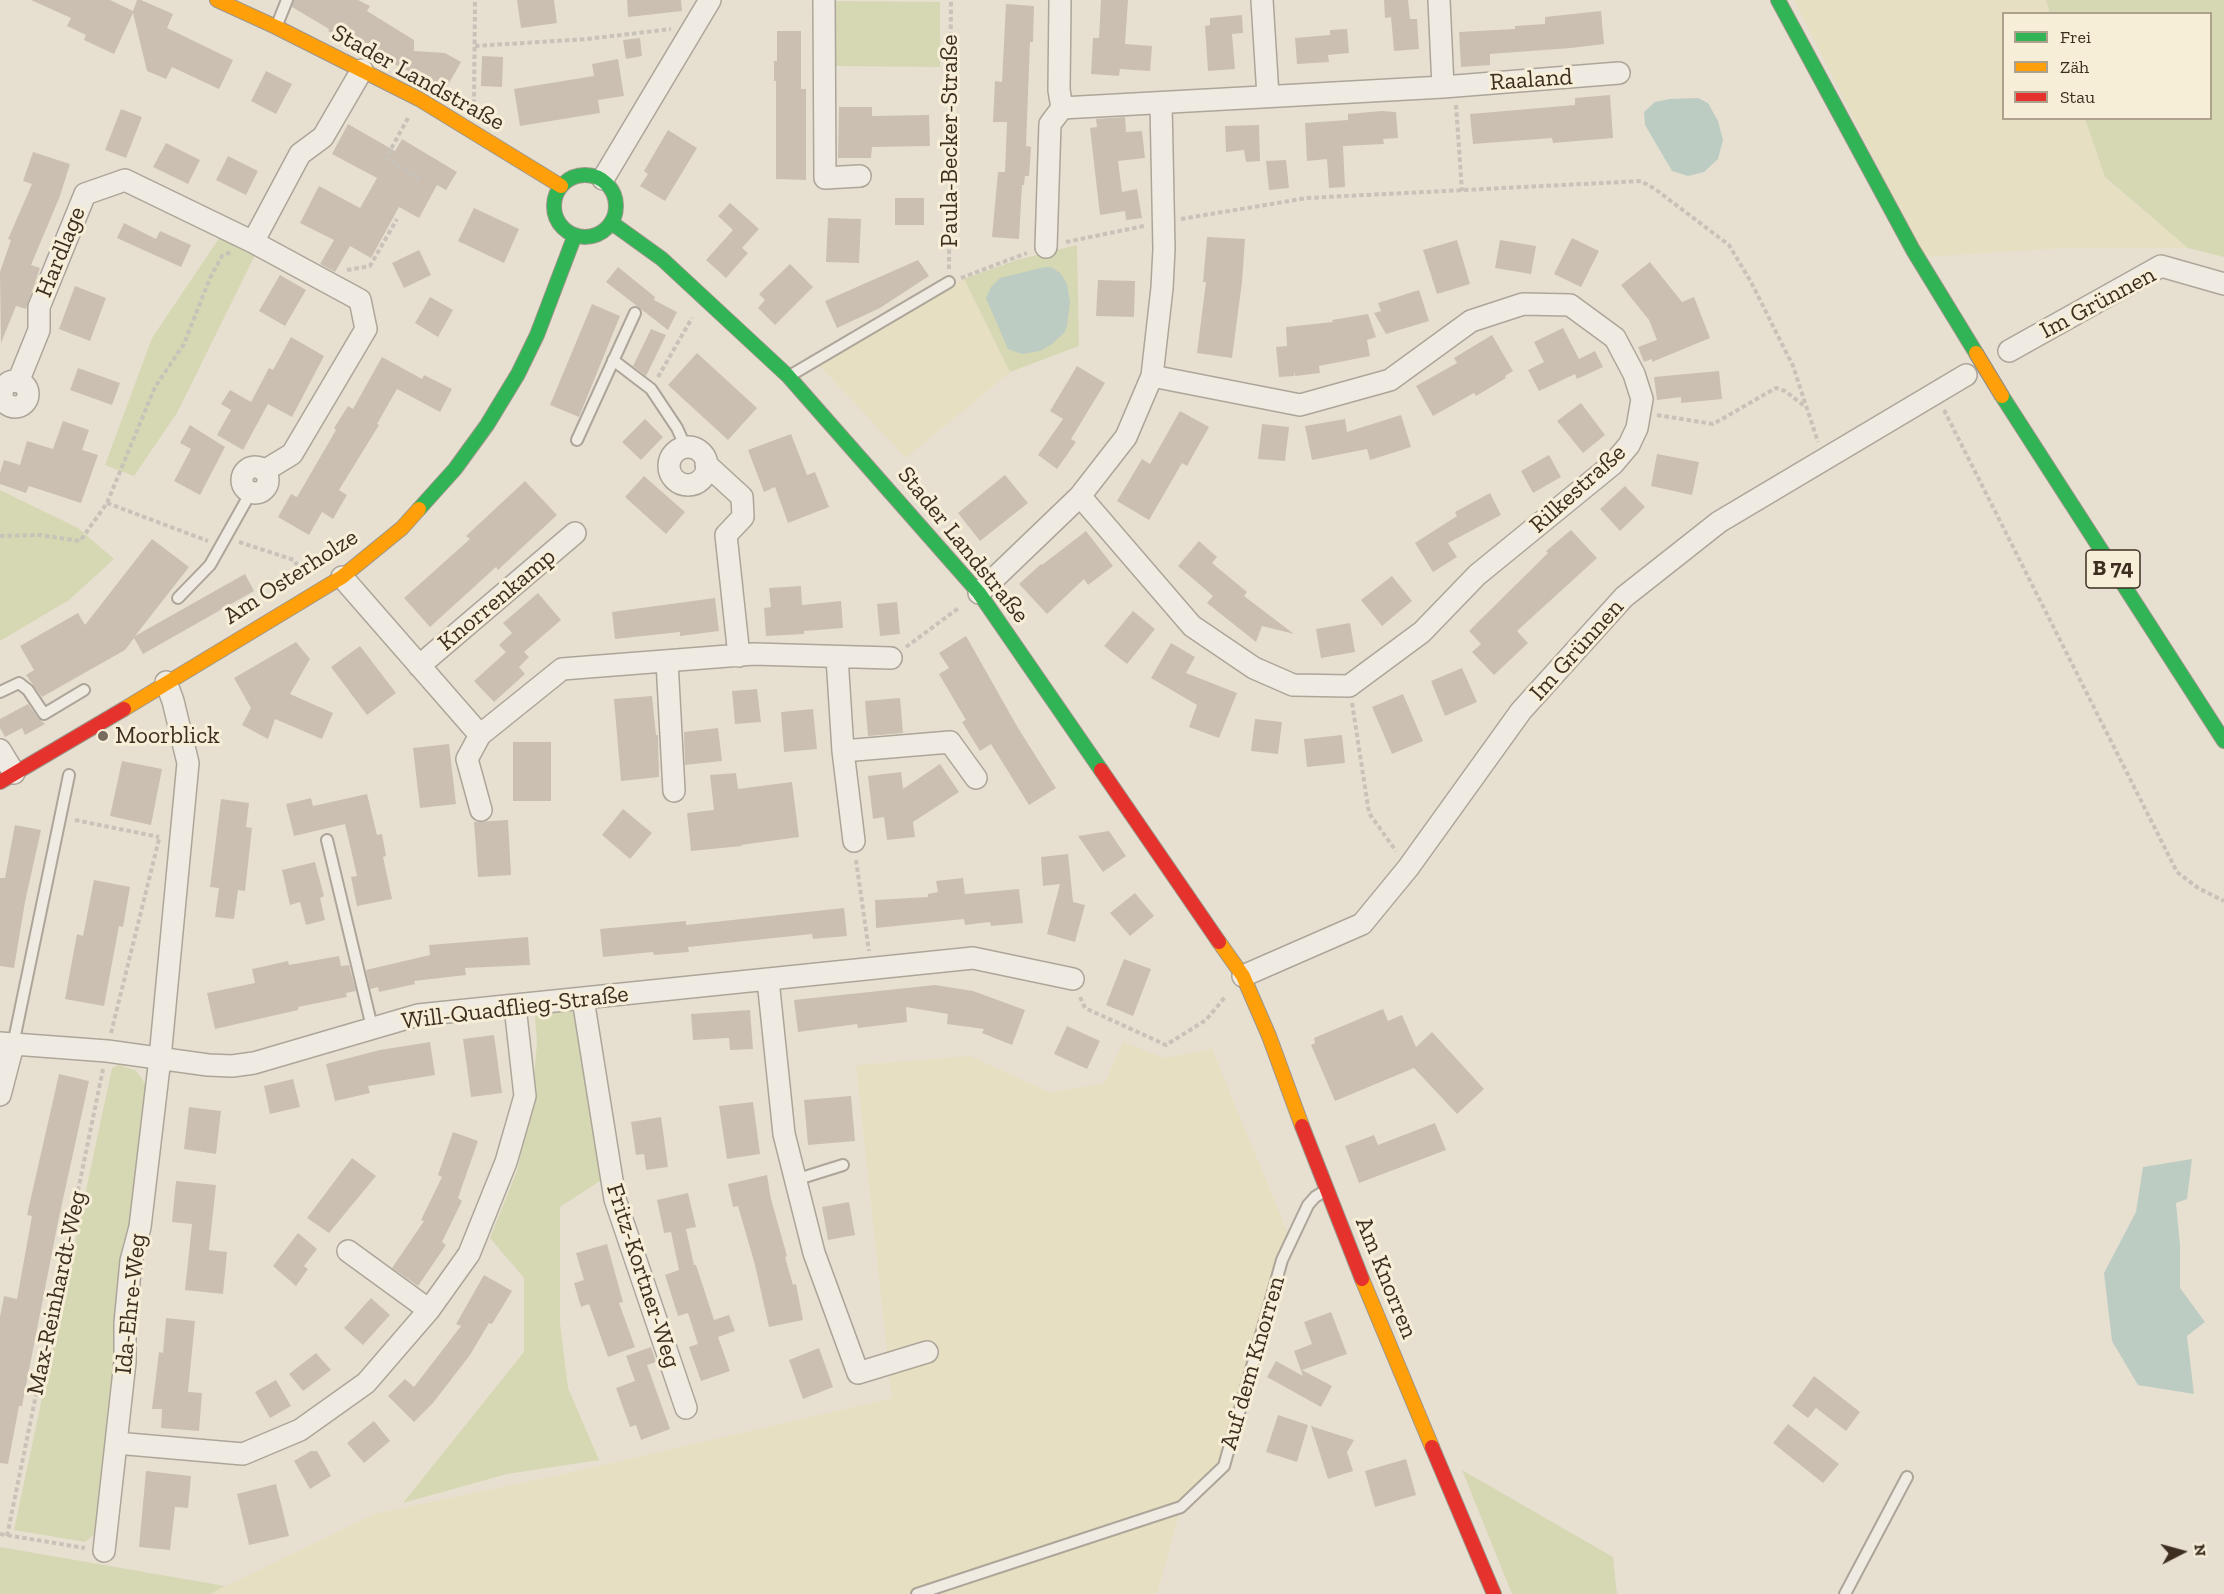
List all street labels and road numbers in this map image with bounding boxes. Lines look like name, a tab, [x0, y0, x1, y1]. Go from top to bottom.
street label: Stader Landstraße	[327, 19, 509, 137]
street label: Paula-Becker-Straße	[936, 34, 964, 248]
street label: Raaland	[1489, 63, 1573, 97]
street label: Hardlage	[30, 203, 92, 301]
street label: Im Grünnen	[2035, 261, 2161, 345]
street label: Rilkestraße	[1524, 438, 1632, 540]
street label: Stader Landstraße	[891, 461, 1035, 629]
street label: Am Osterholze	[218, 523, 364, 631]
street label: Knorrenkamp	[432, 542, 562, 658]
road number: B 74	[2086, 550, 2140, 588]
street label: Im Grünnen	[1524, 593, 1630, 707]
street label: Will-Quadflieg-Straße	[400, 980, 630, 1036]
street label: Fritz-Kortner-Weg	[600, 1180, 686, 1372]
street label: Max-Reinhardt-Weg	[21, 1188, 93, 1398]
street label: Am Knorren	[1349, 1213, 1423, 1343]
street label: Ida-Ehre-Weg	[109, 1232, 153, 1376]
street label: Auf dem Knorren	[1214, 1273, 1292, 1453]

